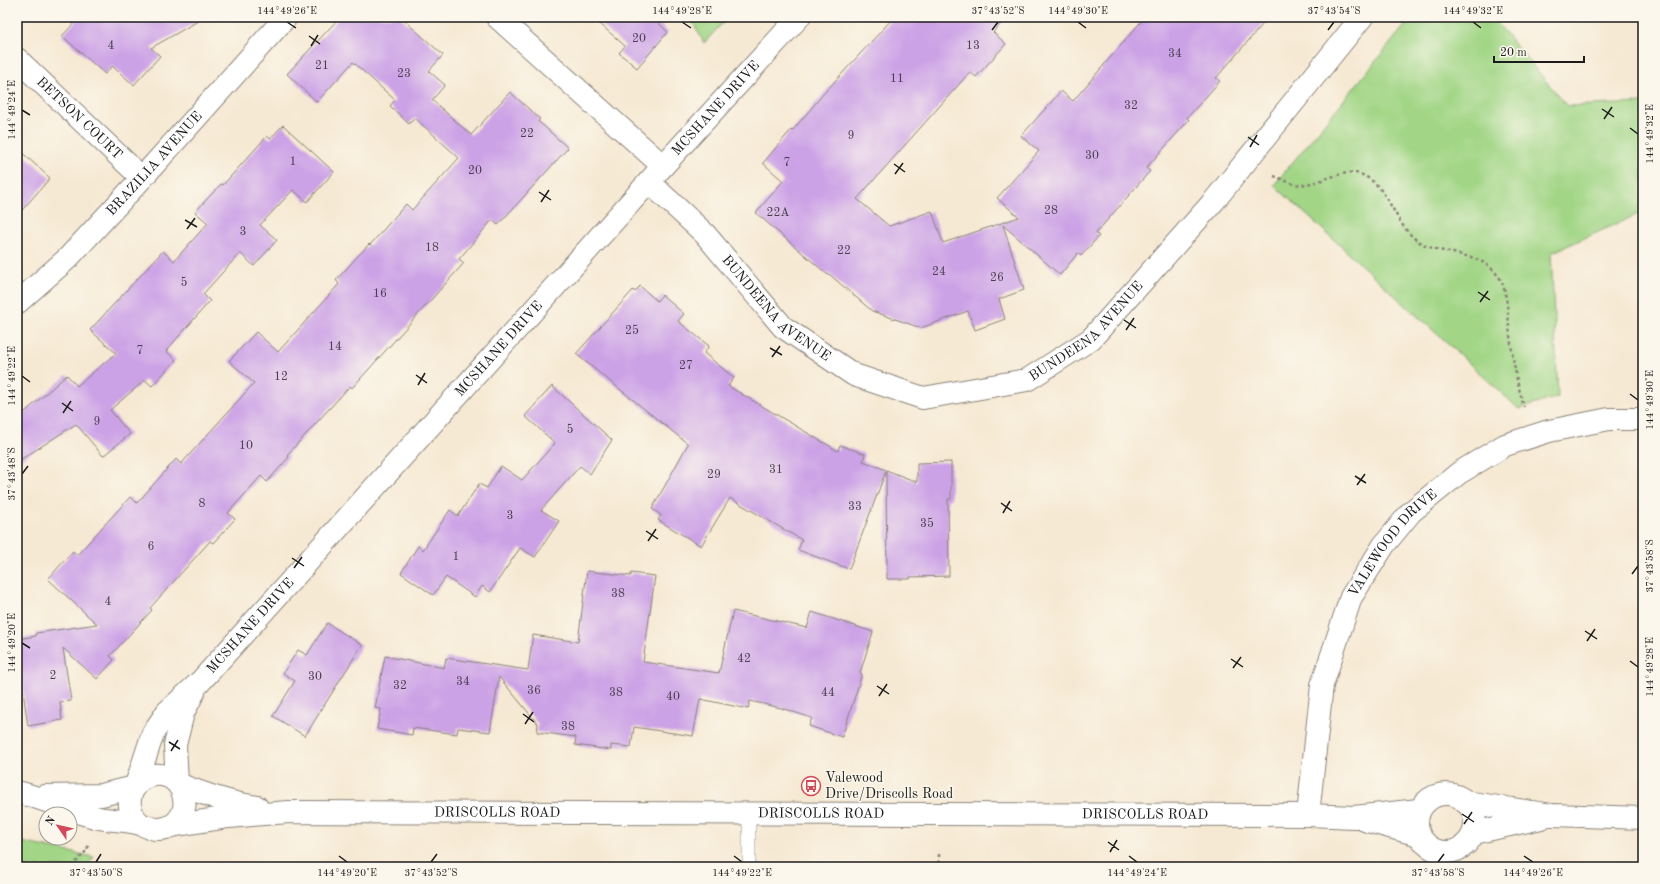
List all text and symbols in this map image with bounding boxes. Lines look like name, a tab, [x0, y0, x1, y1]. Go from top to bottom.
text: 144°49'26"E	[257, 6, 317, 16]
text: 144°49'28"E	[652, 6, 712, 16]
text: 37°43'52"S	[971, 6, 1025, 16]
text: 144°49'30"E	[1048, 6, 1108, 16]
text: 37°43'54"S	[1307, 6, 1361, 16]
text: 144°49'32"E	[1443, 6, 1503, 16]
house number: 20	[632, 33, 646, 45]
scale bar	[1494, 38, 1584, 64]
house number: 4	[108, 40, 115, 52]
house number: 13	[966, 40, 980, 52]
text: 20 m	[1500, 47, 1527, 59]
house number: 34	[1168, 48, 1182, 60]
street label: MCSHANE DRIVE	[669, 58, 762, 158]
house number: 21	[315, 60, 329, 72]
house number: 23	[397, 68, 411, 80]
house number: 11	[890, 73, 904, 85]
street label: BETSON COURT	[34, 75, 125, 162]
text: 144°49'24"E	[7, 80, 17, 140]
house number: 32	[1124, 100, 1138, 112]
text: 144°49'32"E	[1645, 104, 1655, 164]
street label: BRAZILIA AVENUE	[104, 109, 205, 218]
house number: 22	[520, 128, 534, 140]
house number: 9	[848, 130, 854, 142]
house number: 30	[1085, 150, 1099, 162]
house number: 1	[290, 156, 296, 168]
house number: 7	[784, 157, 790, 169]
house number: 20	[468, 165, 482, 177]
house number: 28	[1044, 205, 1058, 217]
house number: 22A	[766, 207, 790, 219]
house number: 3	[240, 226, 246, 238]
house number: 18	[425, 242, 439, 254]
house number: 22	[837, 245, 851, 257]
street label: BUNDEENA AVENUE	[719, 253, 833, 364]
house number: 24	[932, 266, 946, 278]
house number: 26	[990, 272, 1004, 284]
house number: 5	[181, 276, 188, 289]
street label: BUNDEENA AVENUE	[1027, 279, 1146, 384]
house number: 16	[373, 288, 387, 300]
street label: MCSHANE DRIVE	[453, 299, 545, 399]
house number: 25	[625, 324, 639, 337]
house number: 14	[328, 341, 342, 353]
house number: 7	[137, 345, 143, 357]
text: 144°49'22"E	[7, 346, 17, 406]
house number: 27	[679, 360, 693, 372]
text: 144°49'30"E	[1645, 370, 1655, 430]
house number: 12	[274, 371, 288, 383]
house number: 9	[94, 416, 100, 428]
house number: 5	[567, 423, 574, 436]
house number: 10	[239, 440, 253, 452]
text: 37°43'48"S	[7, 447, 17, 501]
house number: 31	[769, 464, 783, 476]
house number: 29	[707, 469, 721, 481]
street label: VALEWOOD DRIVE	[1346, 487, 1440, 599]
house number: 8	[199, 498, 206, 510]
house number: 33	[848, 501, 862, 513]
house number: 3	[507, 510, 513, 522]
house number: 35	[920, 517, 934, 530]
text: 37°43'58"S	[1645, 539, 1655, 593]
house number: 6	[148, 541, 155, 553]
house number: 1	[453, 551, 459, 563]
street label: MCSHANE DRIVE	[204, 575, 297, 676]
house number: 38	[611, 588, 625, 600]
house number: 4	[105, 596, 112, 608]
text: 144°49'20"E	[7, 613, 17, 673]
text: 144°49'28"E	[1645, 637, 1655, 697]
house number: 42	[737, 653, 751, 665]
house number: 2	[50, 670, 56, 682]
house number: 30	[308, 671, 322, 683]
house number: 34	[456, 676, 470, 688]
house number: 32	[393, 680, 407, 692]
house number: 36	[527, 685, 541, 697]
house number: 38	[609, 687, 623, 699]
house number: 44	[821, 687, 835, 699]
house number: 40	[666, 691, 680, 703]
house number: 38	[561, 721, 575, 733]
place label: Valewood Drive/Driscolls Road	[825, 771, 953, 801]
bus stop icon: Valewood Drive/Driscolls Road	[800, 775, 822, 797]
street label: DRISCOLLS ROAD	[434, 805, 560, 820]
north arrow	[38, 806, 78, 846]
street label: DRISCOLLS ROAD	[758, 806, 884, 821]
street label: DRISCOLLS ROAD	[1082, 807, 1208, 822]
text: N	[44, 814, 58, 828]
text: 37°43'50"S	[69, 868, 123, 878]
text: 144°49'20"E	[317, 868, 377, 878]
text: 37°43'52"S	[404, 868, 458, 878]
text: 144°49'22"E	[712, 868, 772, 878]
text: 144°49'24"E	[1107, 868, 1167, 878]
text: 37°43'58"S	[1411, 868, 1465, 878]
text: 144°49'26"E	[1503, 868, 1563, 878]

